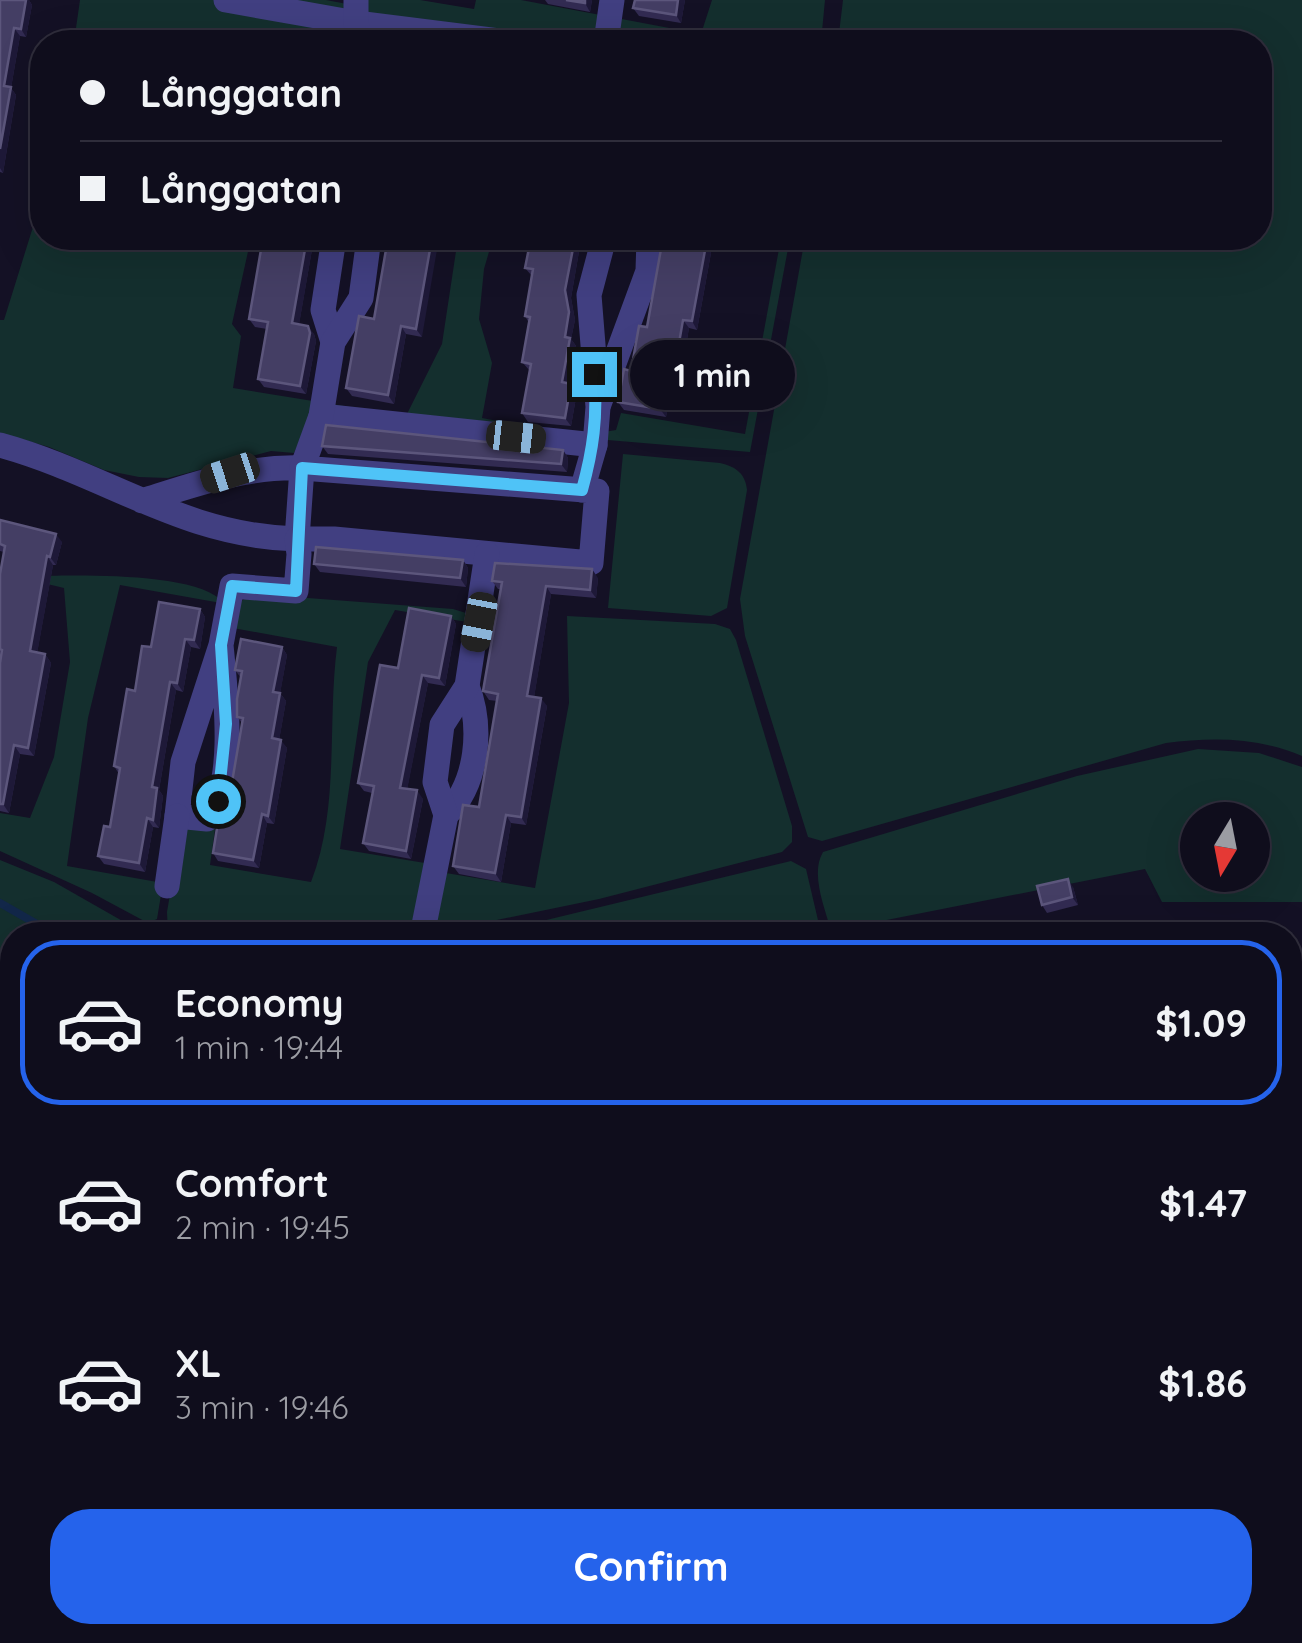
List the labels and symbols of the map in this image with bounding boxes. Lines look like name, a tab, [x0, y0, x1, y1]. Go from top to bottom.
callout: 1 min	[629, 339, 794, 409]
route end	[572, 352, 617, 397]
car	[485, 419, 547, 455]
car	[197, 449, 263, 497]
car	[459, 590, 499, 654]
route start	[196, 779, 241, 824]
north arrow	[1180, 802, 1270, 892]

